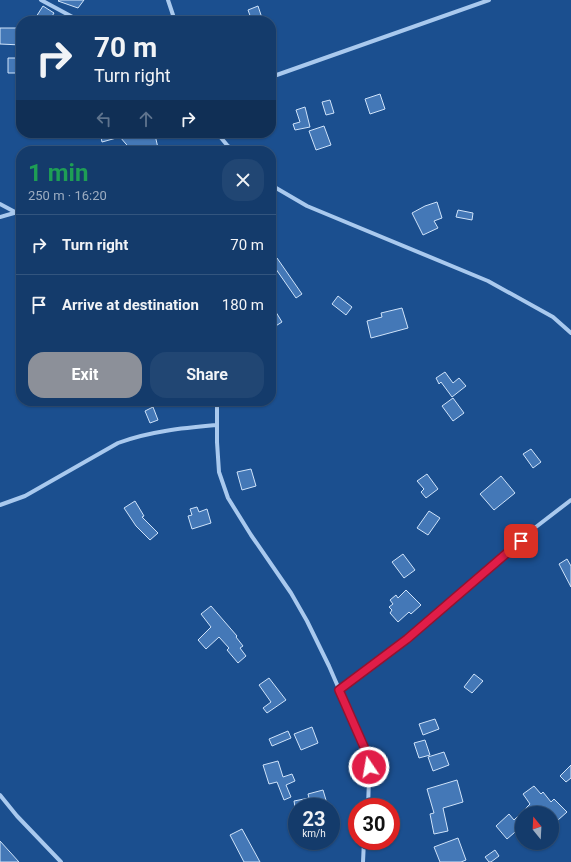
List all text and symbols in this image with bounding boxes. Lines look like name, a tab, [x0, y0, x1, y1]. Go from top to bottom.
text: 70 m	[94, 31, 157, 64]
icon: right	[28, 32, 80, 84]
text: Turn right	[94, 65, 171, 86]
icon: left	[93, 108, 115, 130]
icon: ahead	[135, 108, 157, 130]
icon: right	[177, 108, 199, 130]
text: 1 min	[28, 159, 88, 187]
button: close	[222, 159, 264, 201]
text: 250 m · 16:20	[28, 188, 107, 203]
icon: right	[28, 234, 50, 256]
text: Turn right	[62, 236, 128, 254]
text: 70 m	[230, 236, 264, 254]
icon: arrive	[28, 294, 50, 316]
text: Arrive at destination	[62, 296, 199, 314]
text: 180 m	[222, 296, 264, 314]
button: Exit	[28, 352, 142, 398]
button: Share	[150, 352, 264, 398]
pin	[504, 524, 538, 558]
icon: arrive	[510, 530, 532, 552]
position arrow	[348, 746, 390, 788]
speed limit sign: 30	[348, 798, 400, 850]
north arrow	[515, 806, 559, 850]
map controls	[515, 806, 559, 850]
text: 23	[303, 807, 325, 831]
text: km/h	[302, 828, 326, 839]

